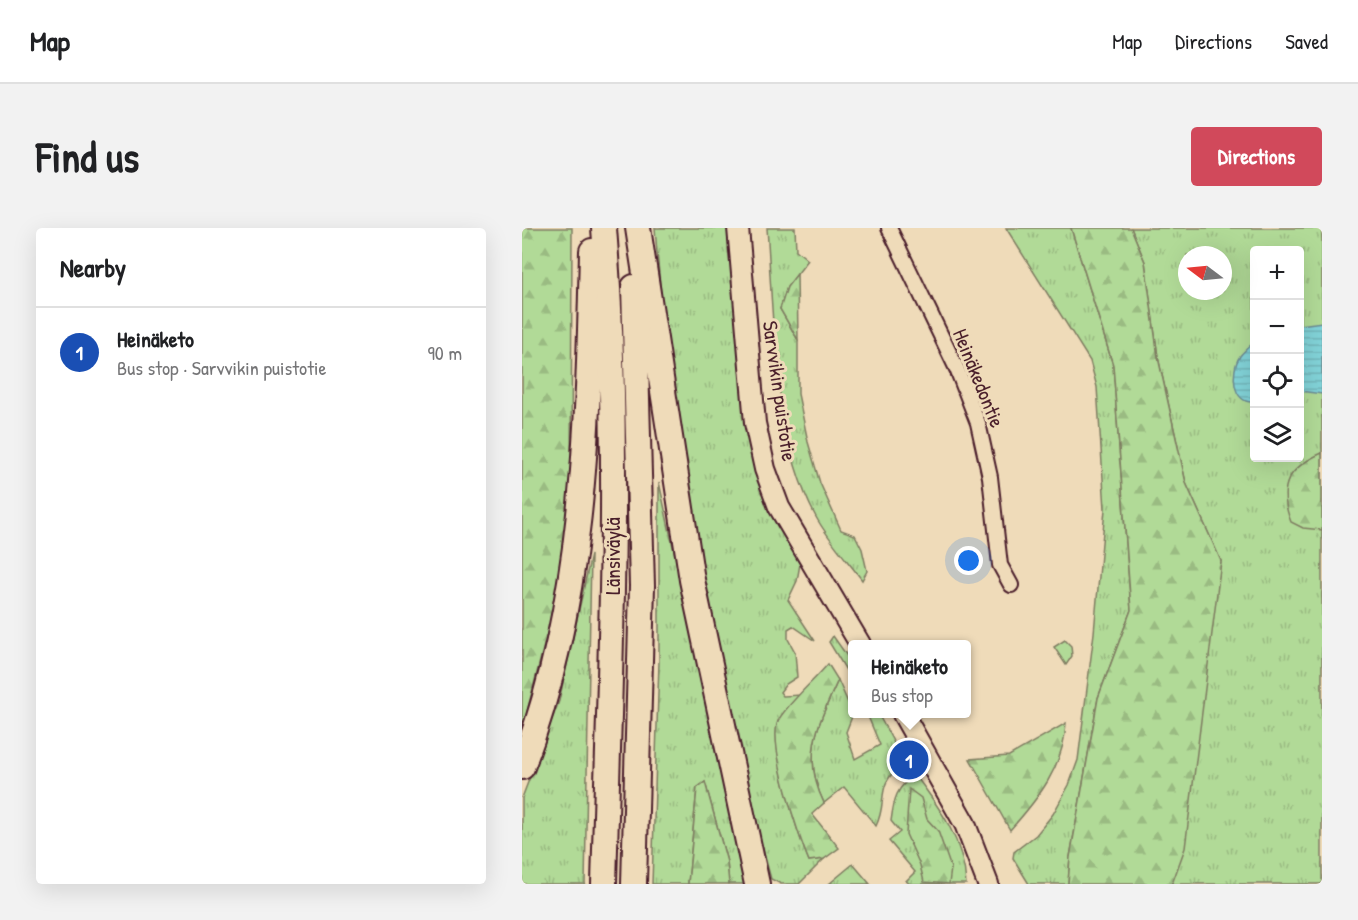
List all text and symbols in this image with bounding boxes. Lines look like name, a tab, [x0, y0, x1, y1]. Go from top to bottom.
text: Map	[30, 22, 70, 60]
text: Map	[1112, 27, 1142, 56]
text: Directions	[1175, 27, 1252, 56]
text: Saved	[1285, 27, 1328, 56]
button: Directions	[1191, 127, 1322, 186]
text: Find us	[36, 128, 139, 185]
north arrow	[1178, 246, 1232, 300]
map controls	[1250, 246, 1304, 462]
button: +	[1250, 246, 1304, 300]
text: Nearby	[60, 250, 126, 285]
button: −	[1250, 300, 1304, 354]
street label: Sarvvikin puistotie	[756, 319, 804, 463]
text: Heinäketo	[117, 324, 194, 354]
street label: Heinäkedontie	[946, 324, 1012, 432]
text: 1	[76, 339, 83, 366]
text: 90 m	[428, 339, 462, 366]
text: Bus stop · Sarvvikin puistotie	[117, 354, 326, 381]
button: locate	[1250, 354, 1304, 408]
button: layers	[1250, 408, 1304, 462]
street label: Länsiväylä	[598, 517, 627, 595]
your location	[954, 546, 983, 575]
popup	[848, 640, 971, 718]
text: Heinäketo	[871, 651, 948, 681]
text: Bus stop	[871, 681, 933, 708]
pin: 1	[890, 738, 928, 782]

